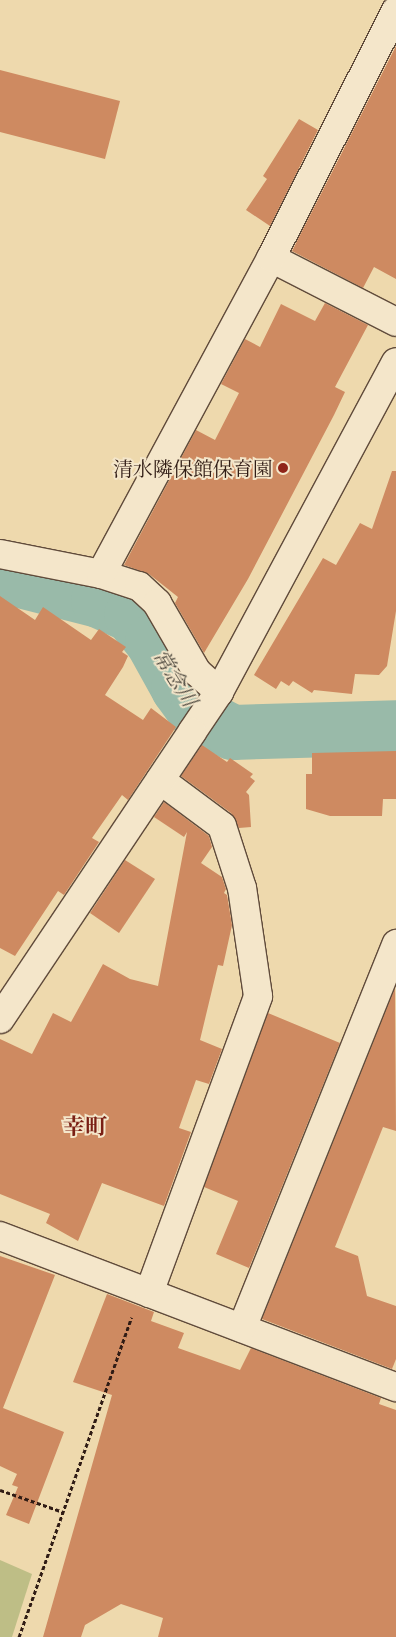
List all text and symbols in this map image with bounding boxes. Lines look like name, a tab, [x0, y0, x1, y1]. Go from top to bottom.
place label: 清水隣保館保育園	[113, 456, 273, 480]
marker: 清水隣保館保育園	[277, 462, 289, 474]
water label: 常念川	[148, 645, 202, 711]
district label: 幸町	[63, 1114, 107, 1140]

